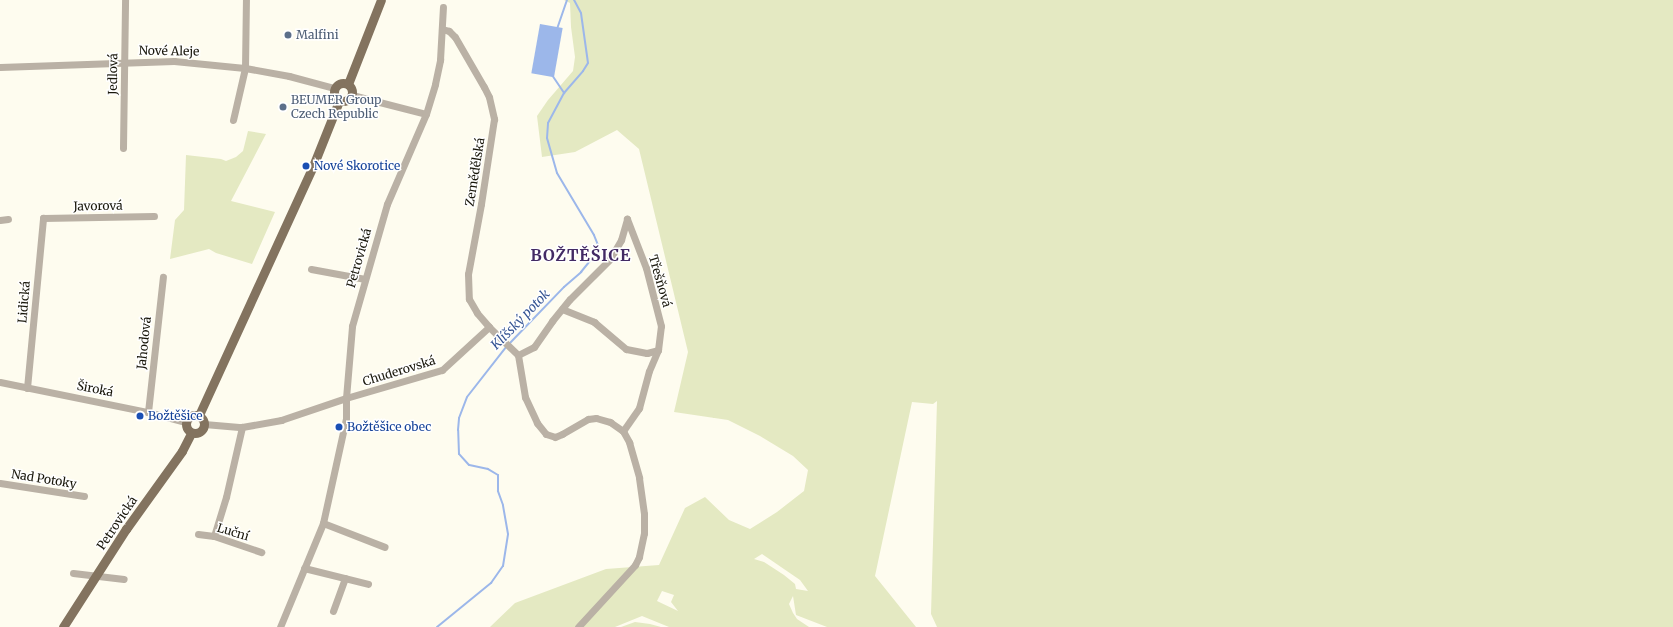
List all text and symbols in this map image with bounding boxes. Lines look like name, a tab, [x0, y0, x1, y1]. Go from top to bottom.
place label: Malfini	[296, 28, 339, 42]
marker: Malfini	[283, 30, 293, 40]
street label: Nové Aleje	[139, 43, 199, 59]
street label: Jedlová	[105, 53, 121, 95]
place label: BEUMER Group Czech Republic	[291, 93, 381, 121]
marker: BEUMER Group Czech Republic	[278, 102, 288, 112]
street label: Zemědělská	[462, 137, 488, 207]
place label: Nové Skorotice	[314, 159, 400, 173]
marker: Nové Skorotice	[301, 161, 311, 171]
street label: Javorová	[73, 198, 123, 214]
street label: Petrovická	[344, 227, 374, 289]
district label: BOŽTĚŠICE	[531, 245, 631, 265]
street label: Třešňová	[646, 253, 674, 309]
street label: Lidická	[15, 280, 33, 324]
water label: Klíšský potok	[488, 287, 554, 353]
street label: Jahodová	[134, 316, 154, 370]
street label: Chuderovská	[361, 353, 437, 389]
street label: Široká	[76, 378, 114, 400]
place label: Božtěšice	[148, 409, 202, 423]
marker: Božtěšice	[135, 411, 145, 421]
place label: Božtěšice obec	[347, 420, 431, 434]
marker: Božtěšice obec	[334, 422, 344, 432]
street label: Nad Potoky	[10, 467, 78, 491]
street label: Petrovická	[94, 494, 140, 552]
street label: Luční	[215, 520, 251, 544]

